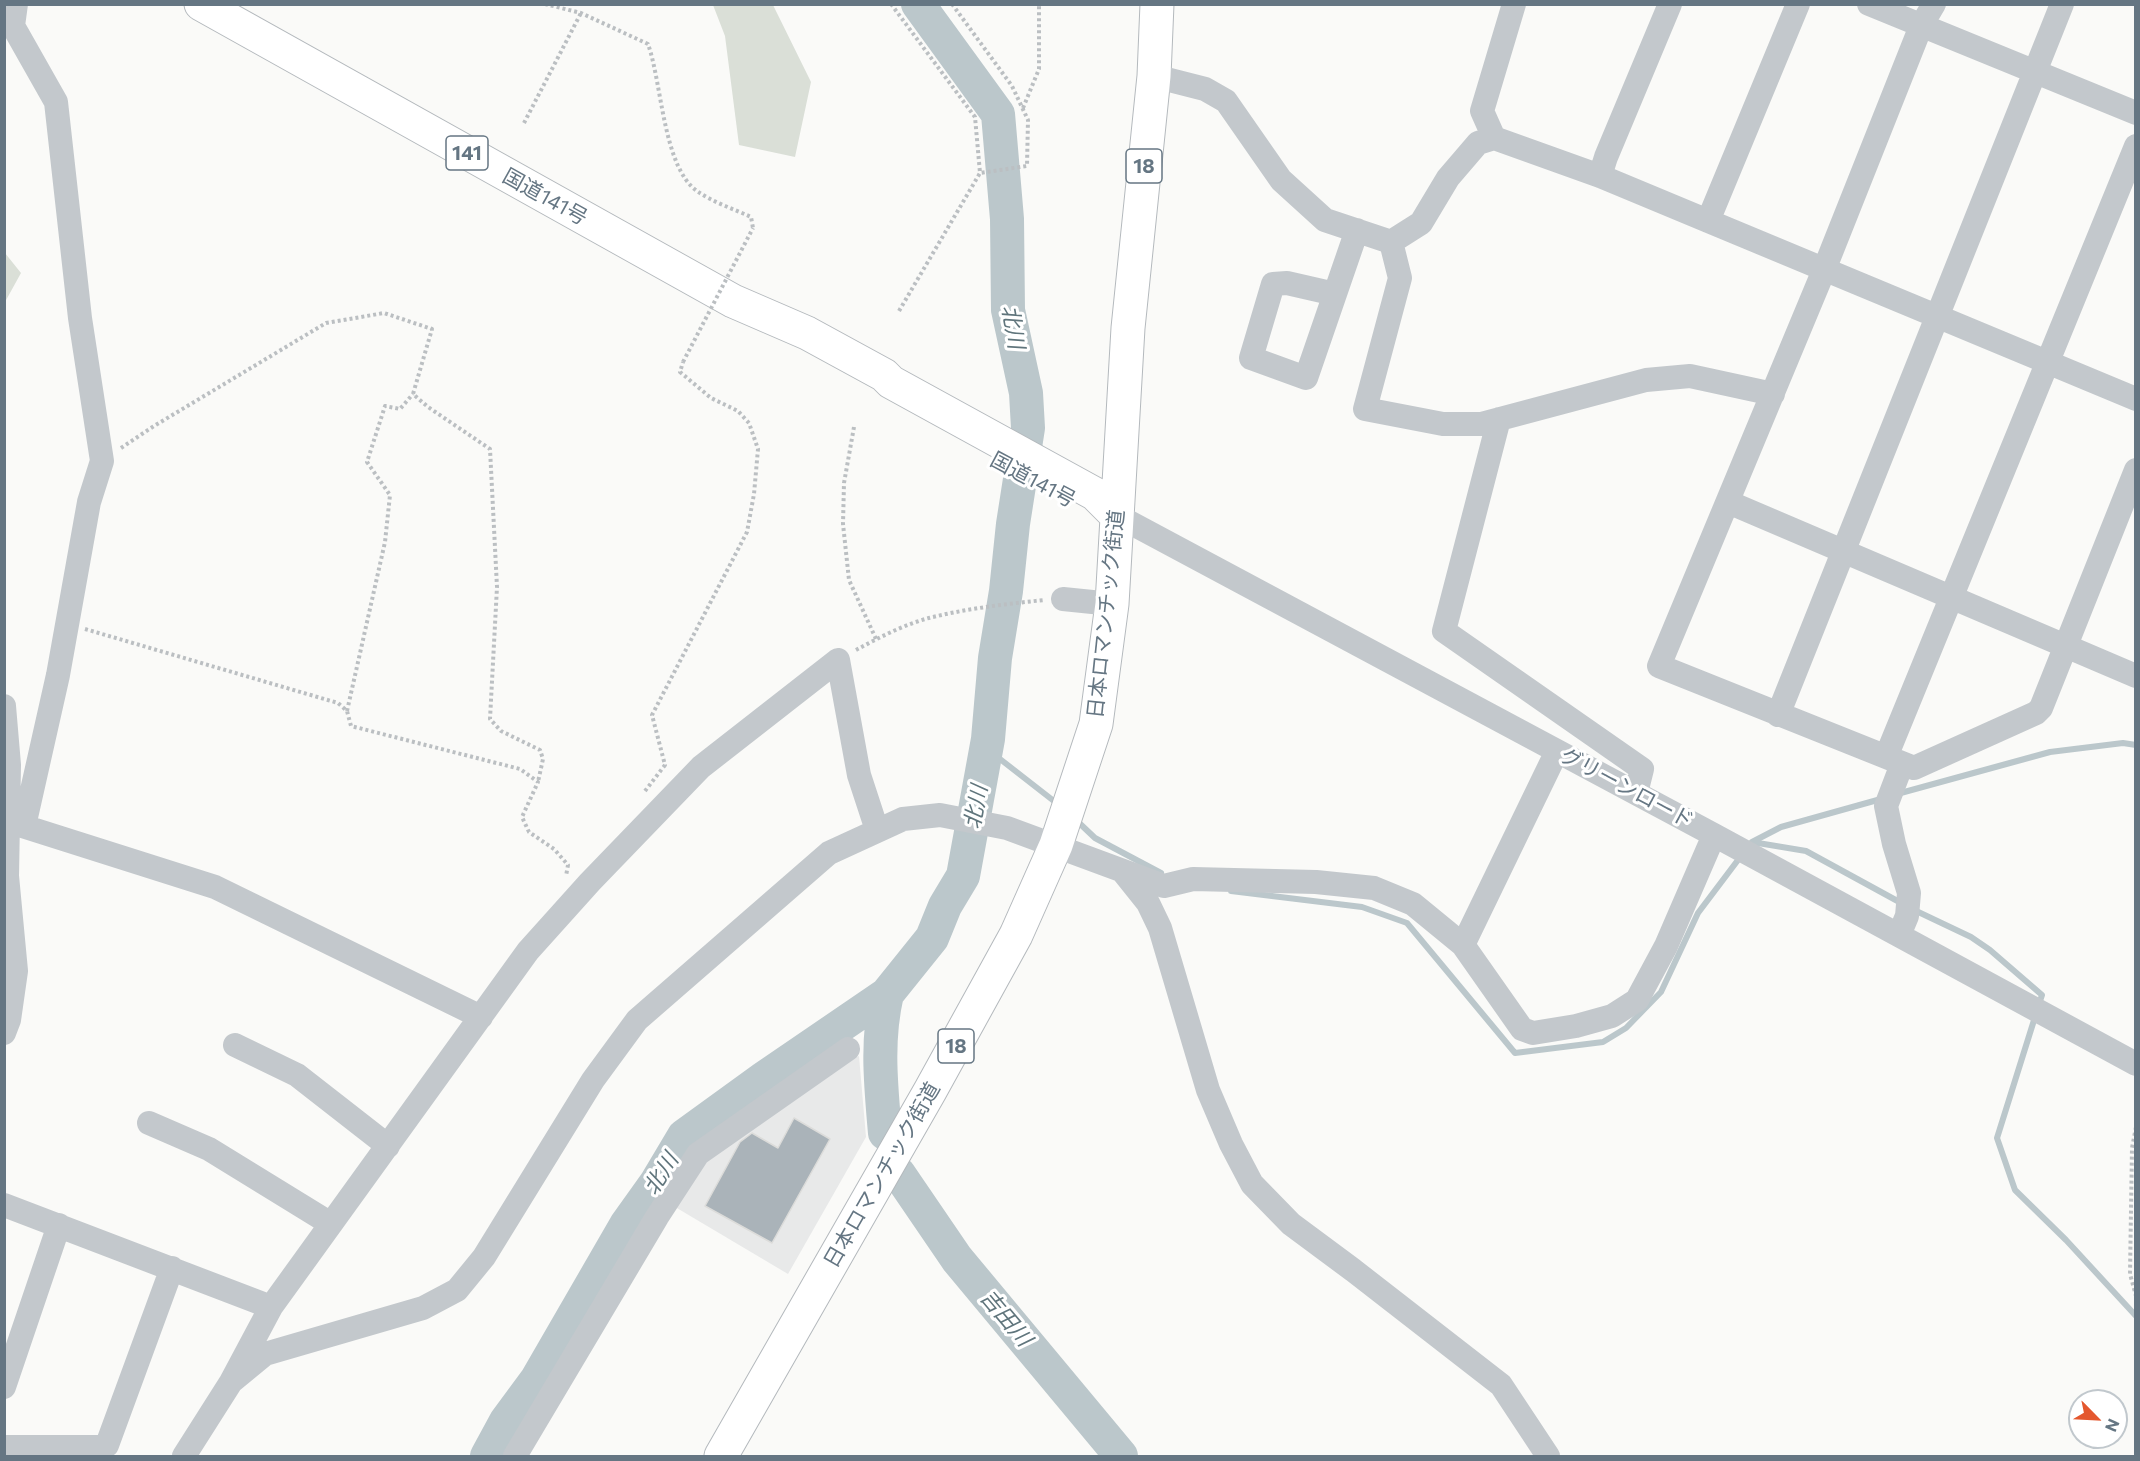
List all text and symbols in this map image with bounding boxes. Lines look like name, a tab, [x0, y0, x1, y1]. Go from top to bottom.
road number: 141	[446, 136, 488, 170]
road number: 18	[1126, 149, 1162, 183]
street label: 国道141号	[498, 163, 592, 231]
water label: 北川	[996, 303, 1030, 351]
street label: 国道141号	[986, 447, 1080, 513]
street label: 日本ロマンチック街道	[1082, 508, 1130, 720]
street label: グリーンロード	[1556, 742, 1698, 834]
water label: 北川	[959, 783, 993, 831]
road number: 18	[938, 1029, 974, 1063]
street label: 日本ロマンチック街道	[819, 1078, 945, 1272]
water label: 北川	[638, 1148, 684, 1200]
water label: 吉田川	[975, 1284, 1037, 1352]
north arrow	[2068, 1389, 2128, 1449]
text: N	[2102, 1416, 2124, 1435]

